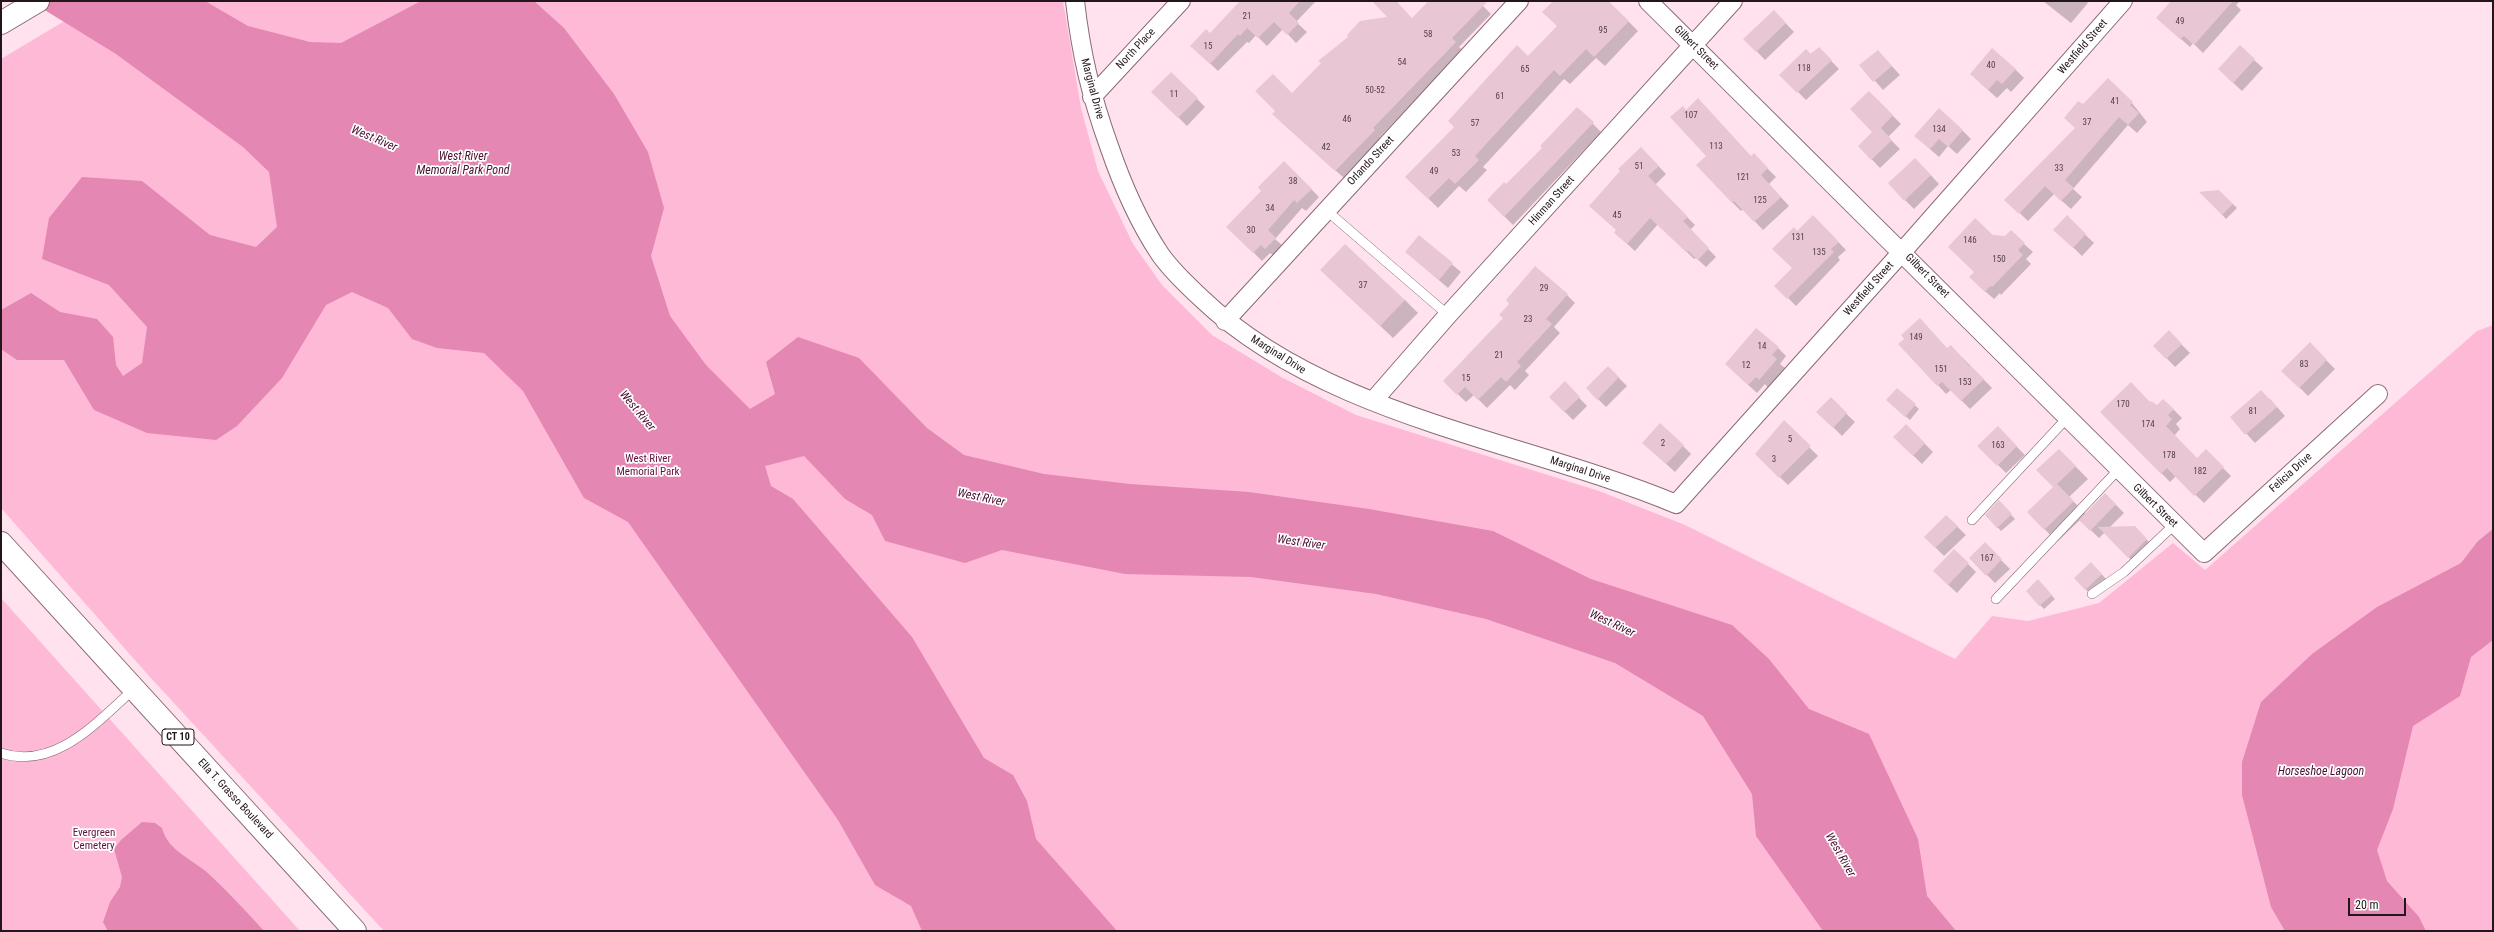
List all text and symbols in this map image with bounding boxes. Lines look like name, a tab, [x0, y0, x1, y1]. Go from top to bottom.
house number: 21	[1243, 12, 1251, 22]
street label: Westfield Street	[2056, 17, 2110, 77]
house number: 49	[2176, 17, 2184, 27]
street label: Gilbert Street	[1671, 23, 1721, 73]
street label: North Place	[1114, 26, 1158, 72]
house number: 95	[1599, 26, 1607, 36]
house number: 58	[1424, 30, 1432, 40]
house number: 15	[1204, 42, 1212, 52]
street label: Marginal Drive	[1078, 57, 1106, 121]
house number: 54	[1398, 58, 1406, 68]
house number: 40	[1987, 61, 1995, 71]
house number: 118	[1797, 64, 1811, 74]
house number: 65	[1521, 65, 1529, 75]
house number: 50-52	[1365, 86, 1385, 96]
house number: 11	[1170, 90, 1178, 100]
house number: 61	[1496, 92, 1504, 102]
house number: 41	[2111, 97, 2119, 107]
house number: 107	[1684, 111, 1698, 121]
house number: 46	[1343, 115, 1351, 125]
house number: 37	[2083, 118, 2091, 128]
house number: 57	[1471, 119, 1479, 129]
water label: West River	[349, 123, 399, 155]
house number: 134	[1932, 125, 1946, 135]
street label: Orlando Street	[1345, 134, 1397, 188]
house number: 113	[1709, 142, 1723, 152]
house number: 42	[1322, 143, 1330, 153]
house number: 53	[1452, 149, 1460, 159]
water label: West River Memorial Park Pond	[416, 150, 510, 178]
house number: 51	[1635, 162, 1643, 172]
house number: 33	[2055, 164, 2063, 174]
house number: 49	[1430, 167, 1438, 177]
house number: 121	[1736, 173, 1750, 183]
street label: Hinman Street	[1526, 174, 1578, 228]
house number: 38	[1289, 177, 1297, 187]
house number: 125	[1753, 196, 1767, 206]
house number: 34	[1266, 204, 1274, 214]
house number: 45	[1613, 211, 1621, 221]
house number: 30	[1247, 226, 1255, 236]
house number: 131	[1791, 233, 1805, 243]
house number: 146	[1963, 236, 1977, 246]
house number: 135	[1812, 248, 1826, 258]
street label: Gilbert Street	[1902, 251, 1952, 301]
house number: 150	[1992, 255, 2006, 265]
street label: Westfield Street	[1841, 259, 1897, 319]
house number: 37	[1359, 281, 1367, 291]
house number: 29	[1540, 284, 1548, 294]
house number: 23	[1524, 315, 1532, 325]
street label: Marginal Drive	[1248, 333, 1308, 377]
house number: 149	[1909, 333, 1923, 343]
house number: 14	[1758, 342, 1766, 352]
house number: 21	[1495, 351, 1503, 361]
house number: 83	[2300, 360, 2308, 370]
house number: 12	[1742, 361, 1750, 371]
house number: 151	[1934, 365, 1948, 375]
house number: 15	[1462, 374, 1470, 384]
house number: 153	[1958, 378, 1972, 388]
water label: West River	[616, 388, 658, 434]
house number: 170	[2116, 400, 2130, 410]
house number: 81	[2249, 407, 2257, 417]
house number: 174	[2141, 420, 2155, 430]
house number: 5	[1788, 435, 1792, 445]
house number: 2	[1661, 439, 1665, 449]
house number: 163	[1991, 441, 2005, 451]
street label: Felicia Drive	[2267, 450, 2315, 496]
house number: 178	[2162, 451, 2176, 461]
park label: West River Memorial Park	[616, 452, 680, 478]
street label: Marginal Drive	[1548, 454, 1612, 486]
house number: 3	[1772, 455, 1776, 465]
house number: 182	[2193, 467, 2207, 477]
street label: Gilbert Street	[2130, 481, 2180, 531]
water label: West River	[956, 486, 1006, 510]
water label: West River	[1276, 533, 1326, 553]
house number: 167	[1980, 554, 1994, 564]
water label: West River	[1587, 607, 1637, 641]
road number: CT 10	[162, 729, 194, 745]
street label: Ella T. Grasso Boulevard	[195, 756, 275, 842]
water label: Horseshoe Lagoon	[2278, 765, 2364, 779]
park label: Evergreen Cemetery	[73, 826, 115, 852]
water label: West River	[1822, 830, 1858, 880]
scale bar	[2350, 890, 2408, 916]
text: 20 m	[2355, 898, 2379, 912]

